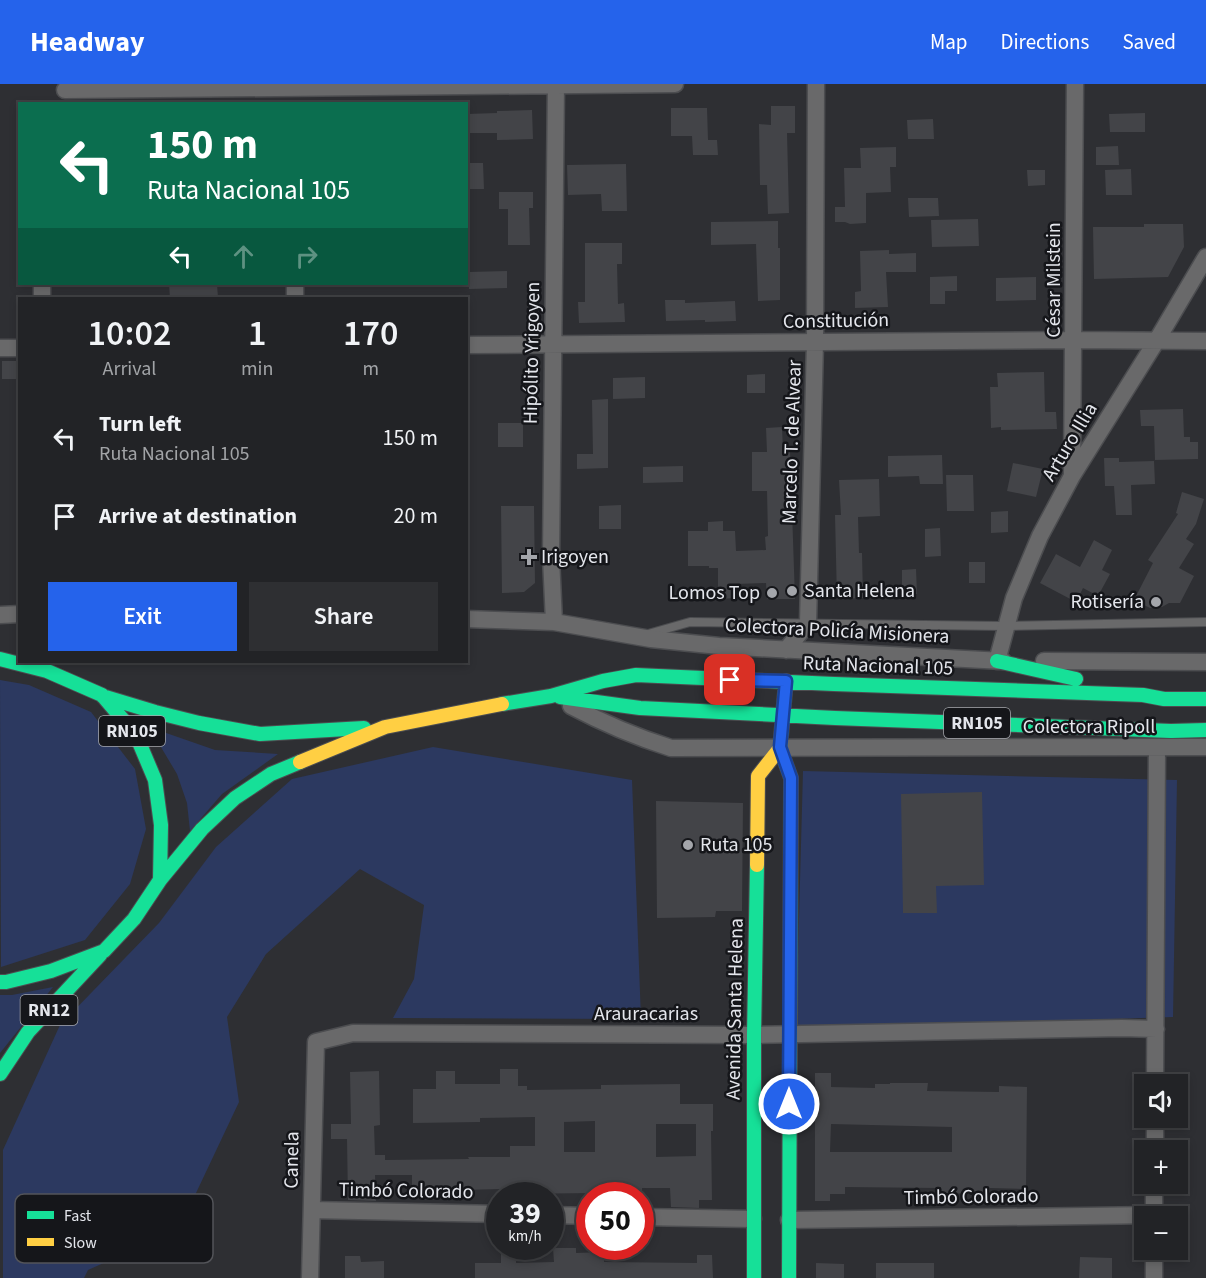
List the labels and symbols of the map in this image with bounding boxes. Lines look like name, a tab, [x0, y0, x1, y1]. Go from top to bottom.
street label: César Milstein	[1040, 222, 1068, 338]
street label: Hipólito Yrigoyen	[517, 282, 547, 424]
street label: Constitución	[783, 306, 889, 336]
street label: Marcelo T. de Alvear	[775, 359, 809, 525]
street label: Arturo Illia	[1035, 397, 1105, 487]
place label: Irigoyen	[541, 543, 609, 571]
marker: Irigoyen	[522, 550, 536, 564]
place label: Santa Helena	[804, 577, 915, 605]
place label: Lomos Top	[669, 579, 760, 607]
marker: Santa Helena	[785, 584, 799, 598]
marker: Lomos Top	[765, 586, 779, 600]
place label: Rotisería	[1070, 588, 1144, 616]
marker: Rotisería	[1149, 595, 1163, 609]
street label: Colectora Policía Misionera	[724, 611, 950, 651]
street label: Ruta Nacional 105	[802, 649, 954, 683]
pin	[704, 654, 755, 705]
road number: RN105	[944, 708, 1010, 738]
street label: Colectora Ripoll	[1023, 713, 1155, 741]
road number: RN105	[99, 716, 165, 746]
place label: Ruta 105	[700, 831, 773, 859]
marker: Ruta 105	[681, 838, 695, 852]
street label: Avenida Santa Helena	[719, 918, 751, 1100]
road number: RN12	[20, 995, 78, 1025]
street label: Arauracarias	[594, 1000, 698, 1028]
position arrow	[757, 1072, 821, 1136]
street label: Canela	[277, 1131, 307, 1189]
street label: Timbó Colorado	[338, 1176, 474, 1206]
speed limit sign: 50	[576, 1182, 654, 1260]
street label: Timbó Colorado	[903, 1182, 1039, 1212]
legend	[15, 1194, 213, 1263]
text: Fast	[64, 1205, 92, 1227]
text: Slow	[64, 1232, 97, 1254]

